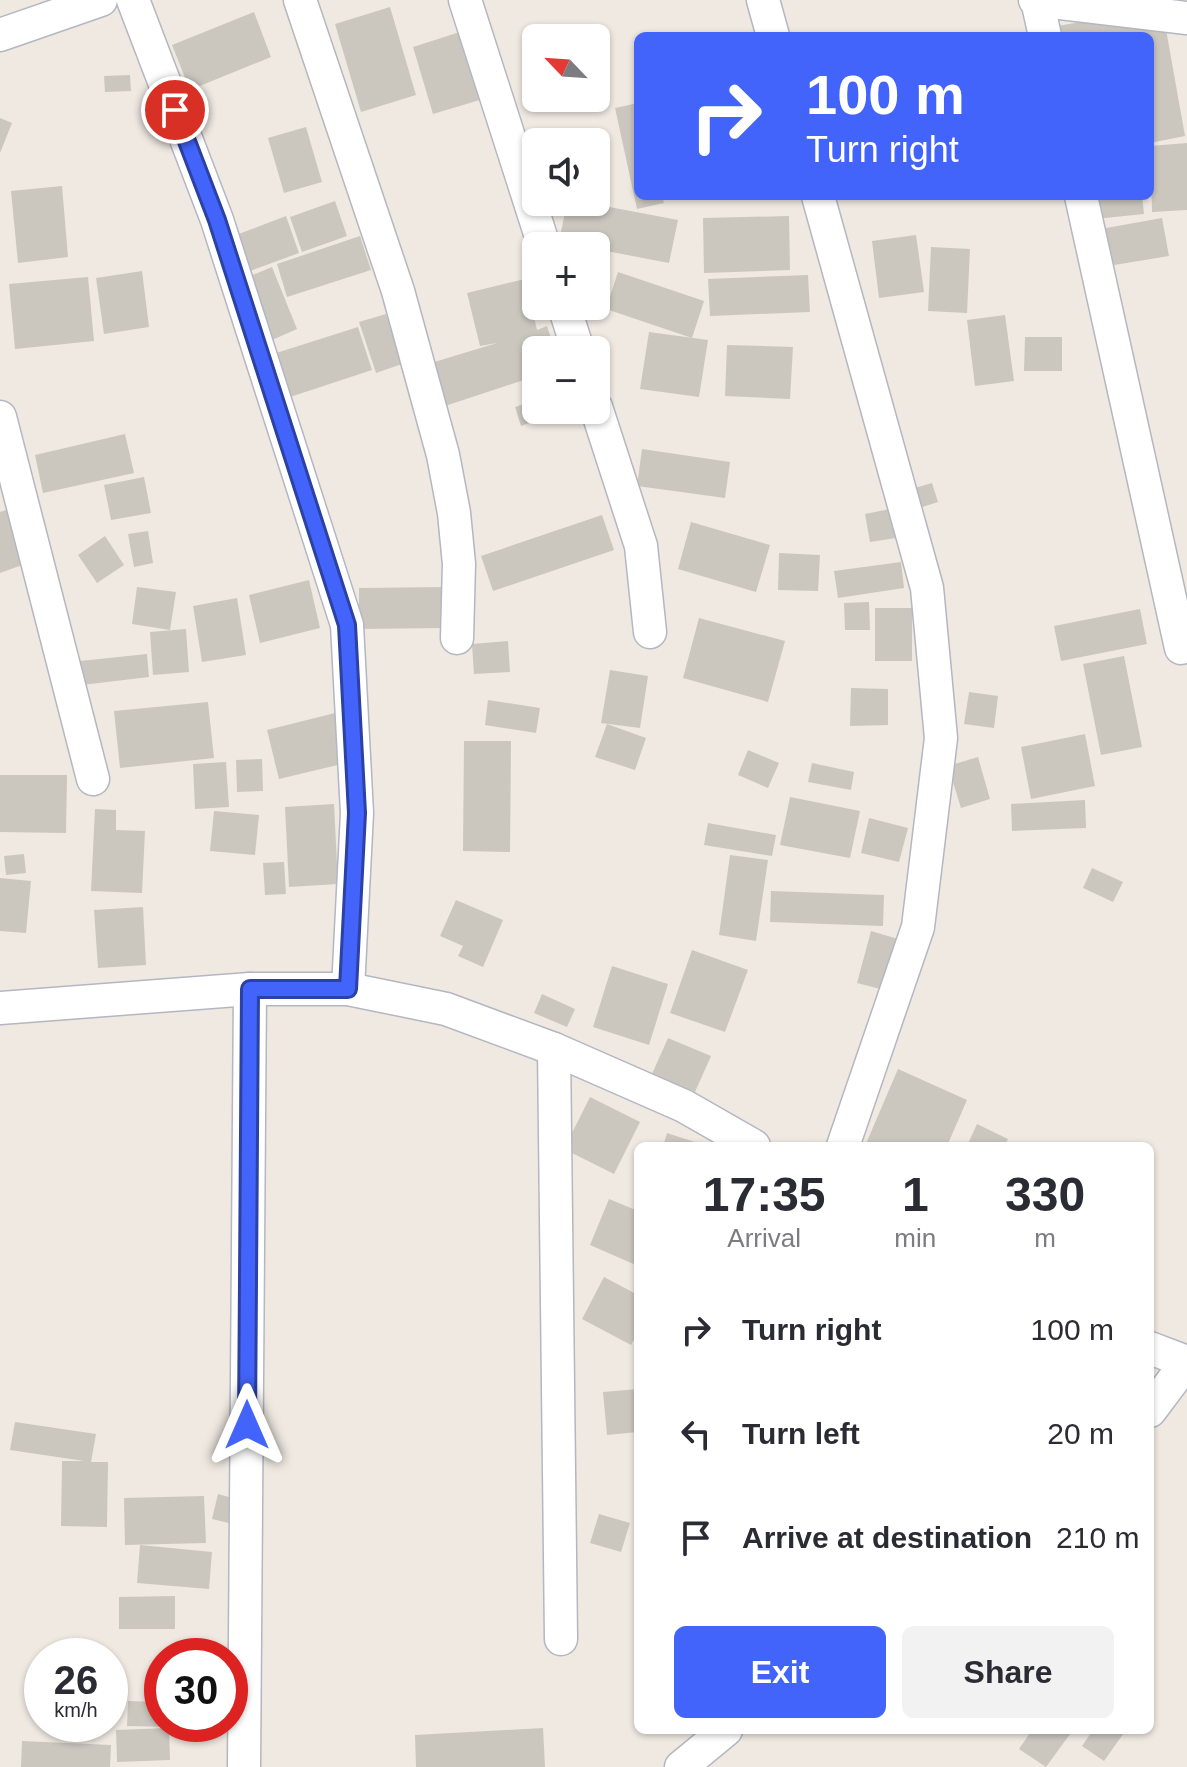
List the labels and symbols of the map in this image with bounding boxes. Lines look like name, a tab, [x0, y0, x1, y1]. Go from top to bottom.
north arrow	[522, 24, 610, 112]
pin	[141, 76, 209, 144]
position arrow	[205, 1383, 289, 1467]
speed limit sign: 30	[144, 1638, 248, 1742]

